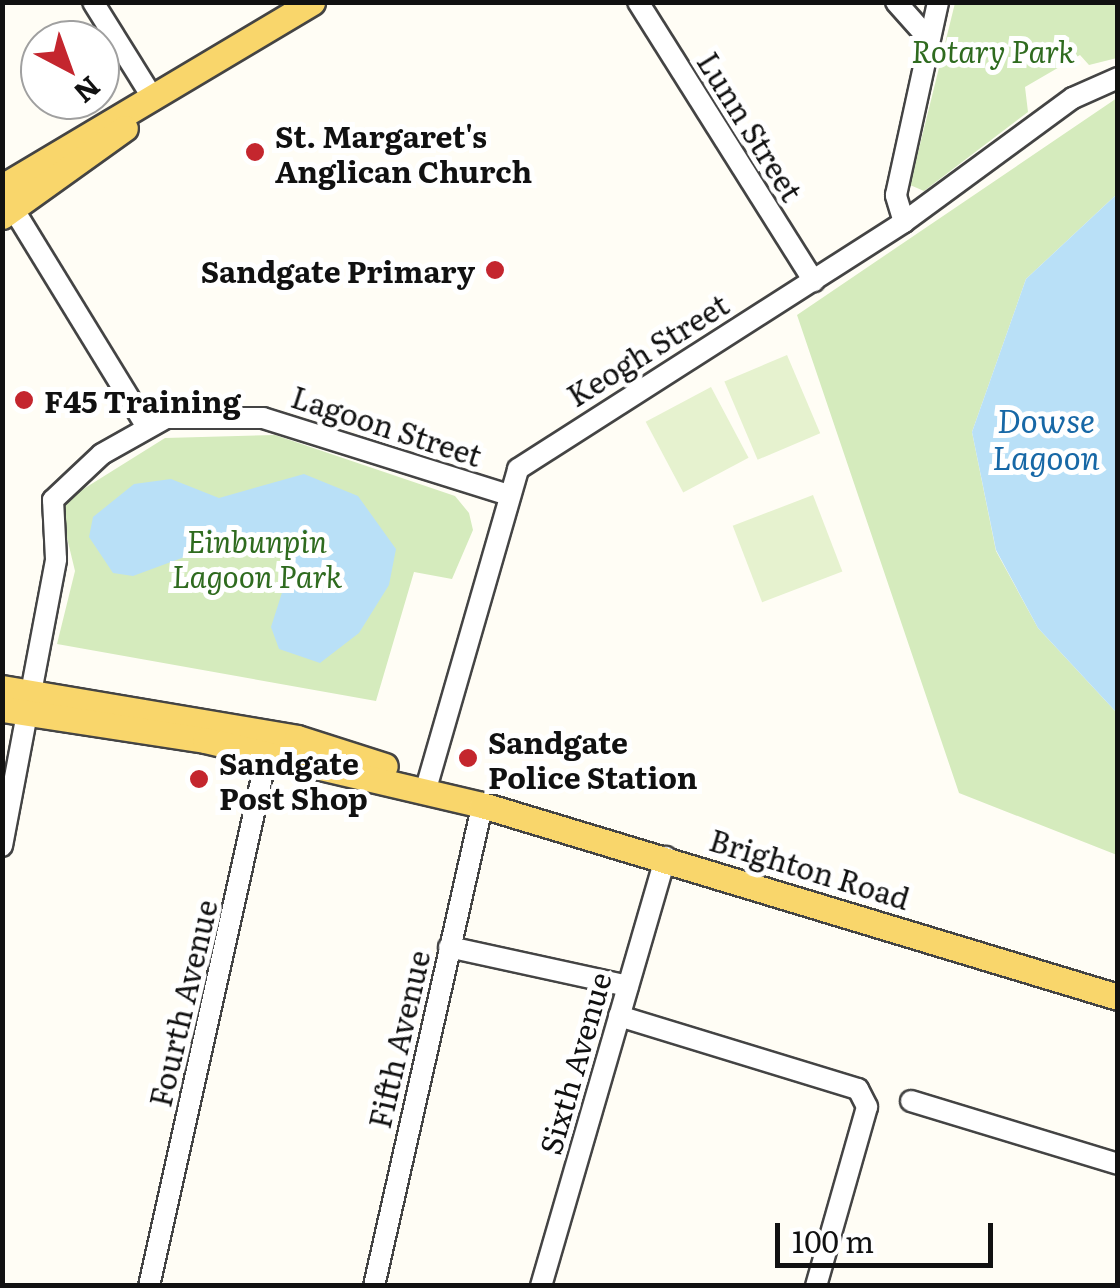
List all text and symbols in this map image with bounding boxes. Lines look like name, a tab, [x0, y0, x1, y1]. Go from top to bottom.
north arrow	[20, 20, 120, 120]
park label: Rotary Park	[911, 32, 1075, 68]
street label: Lunn Street	[691, 45, 811, 207]
text: N	[66, 68, 111, 115]
place label: St. Margaret's Anglican Church	[275, 117, 532, 188]
marker: St. Margaret's Anglican Church	[244, 141, 266, 163]
place label: Sandgate Primary	[201, 252, 475, 288]
marker: Sandgate Primary	[484, 259, 506, 281]
street label: Keogh Street	[560, 285, 734, 413]
street label: Lagoon Street	[287, 377, 487, 473]
place label: F45 Training	[44, 382, 241, 418]
marker: F45 Training	[13, 389, 35, 411]
water label: Dowse Lagoon	[992, 401, 1100, 476]
park label: Einbunpin Lagoon Park	[172, 522, 342, 592]
place label: Sandgate Police Station	[488, 723, 698, 794]
place label: Sandgate Post Shop	[219, 744, 368, 814]
marker: Sandgate Police Station	[457, 747, 479, 769]
marker: Sandgate Post Shop	[188, 768, 210, 790]
street label: Brighton Road	[706, 820, 914, 916]
street label: Fourth Avenue	[141, 896, 223, 1110]
street label: Fifth Avenue	[360, 946, 436, 1132]
street label: Sixth Avenue	[531, 968, 617, 1158]
scale bar	[780, 1203, 998, 1265]
text: 100 m	[792, 1218, 874, 1262]

